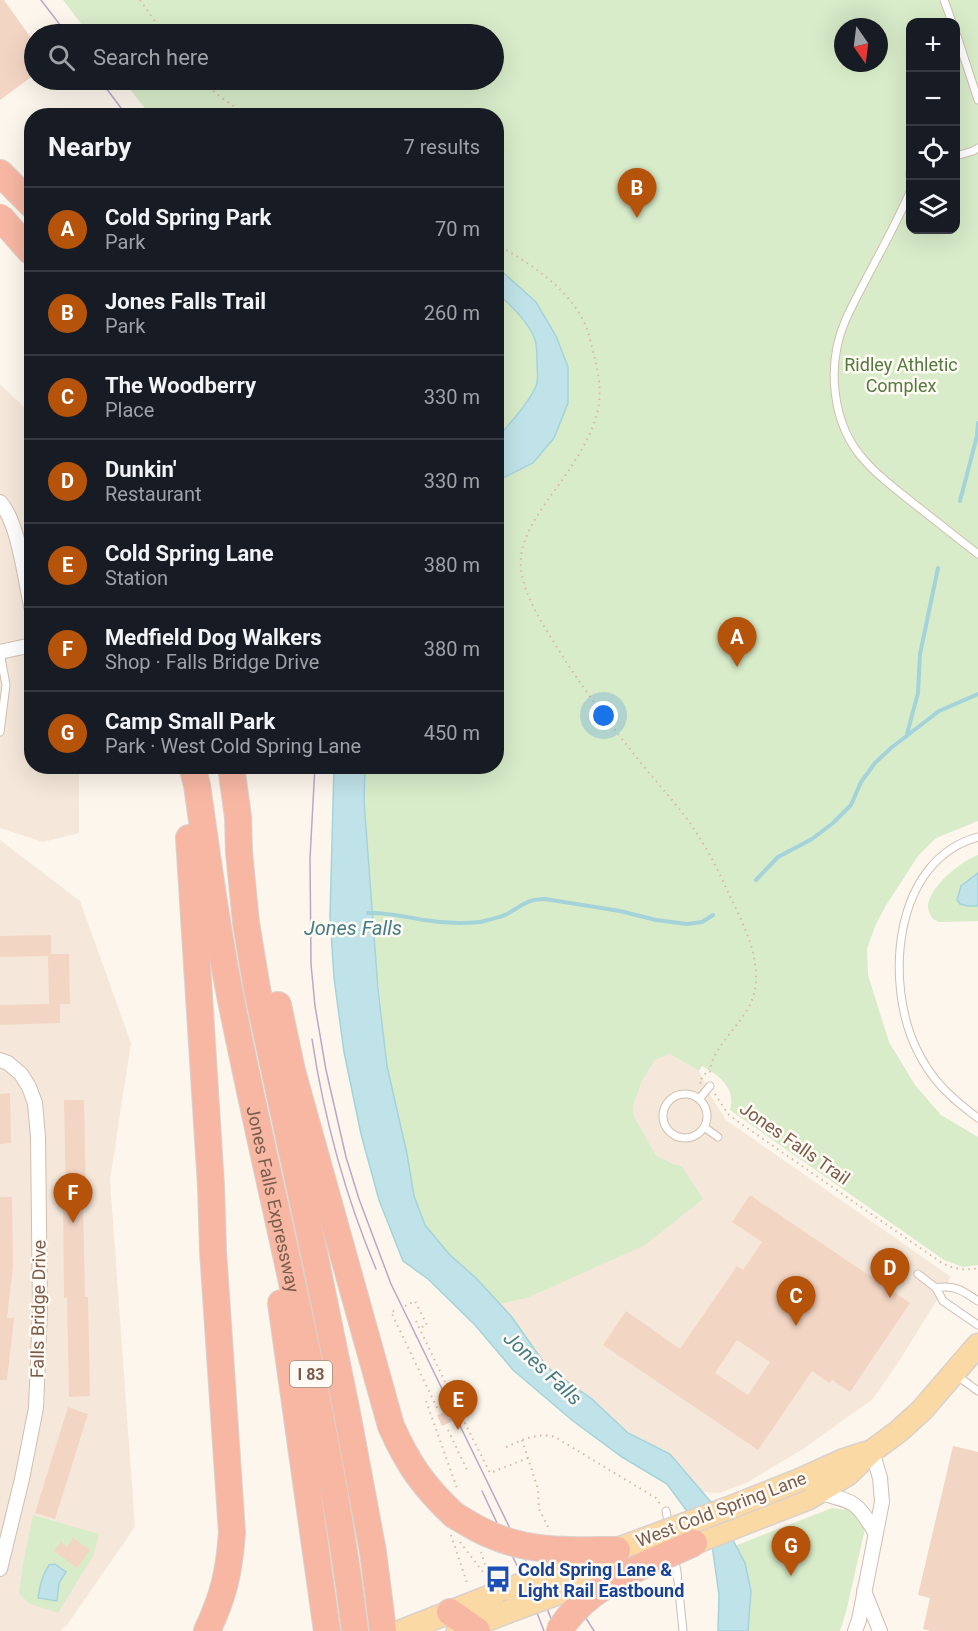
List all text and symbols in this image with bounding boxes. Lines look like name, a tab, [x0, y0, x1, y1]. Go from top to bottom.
north arrow	[834, 18, 888, 72]
map controls	[906, 18, 960, 234]
button: +	[906, 18, 960, 72]
search box	[24, 24, 504, 90]
icon: search	[45, 41, 78, 74]
text: Search here	[93, 45, 209, 70]
button: −	[906, 72, 960, 126]
button: locate	[906, 126, 960, 180]
text: Nearby	[48, 132, 131, 162]
text: 7 results	[404, 135, 480, 159]
pin: B	[618, 168, 656, 218]
button: layers	[906, 180, 960, 234]
text: Cold Spring Park	[105, 205, 271, 230]
text: A	[61, 217, 74, 241]
text: 70 m	[435, 217, 480, 241]
text: Park	[105, 230, 145, 254]
text: Jones Falls Trail	[105, 289, 266, 314]
text: B	[61, 301, 74, 325]
text: 260 m	[424, 301, 480, 325]
text: Park	[105, 314, 145, 338]
park label: Ridley Athletic Complex	[844, 354, 958, 396]
text: The Woodberry	[105, 373, 256, 398]
text: C	[61, 385, 74, 409]
text: 330 m	[424, 385, 480, 409]
text: Place	[105, 398, 154, 422]
text: Dunkin'	[105, 457, 176, 482]
text: D	[61, 469, 74, 493]
text: 330 m	[424, 469, 480, 493]
text: Restaurant	[105, 482, 202, 506]
text: Cold Spring Lane	[105, 541, 274, 566]
text: E	[62, 553, 73, 577]
text: 380 m	[424, 553, 480, 577]
text: Station	[105, 566, 168, 590]
pin: A	[718, 618, 756, 667]
text: Medfield Dog Walkers	[105, 625, 322, 650]
text: F	[62, 637, 73, 661]
text: 380 m	[424, 637, 480, 661]
text: Shop · Falls Bridge Drive	[105, 650, 319, 674]
your location	[589, 701, 618, 730]
text: Camp Small Park	[105, 709, 275, 734]
text: G	[61, 721, 74, 745]
text: 450 m	[424, 721, 480, 745]
text: Park · West Cold Spring Lane	[105, 734, 361, 758]
water label: Jones Falls	[304, 916, 402, 940]
street label: Jones Falls Trail	[736, 1097, 854, 1189]
street label: Jones Falls Expressway	[243, 1104, 305, 1295]
pin: F	[54, 1174, 92, 1223]
street label: Falls Bridge Drive	[26, 1240, 50, 1378]
pin: D	[870, 1248, 910, 1298]
pin: C	[776, 1276, 816, 1326]
water label: Jones Falls	[499, 1326, 587, 1410]
road number: I 83	[290, 1361, 332, 1387]
pin: E	[438, 1380, 478, 1430]
street label: West Cold Spring Lane	[633, 1467, 809, 1551]
pin: G	[772, 1526, 810, 1576]
place label: Cold Spring Lane & Light Rail Eastbound	[518, 1559, 684, 1601]
bus stop icon: Cold Spring Lane & Light Rail Eastbound	[483, 1564, 513, 1594]

